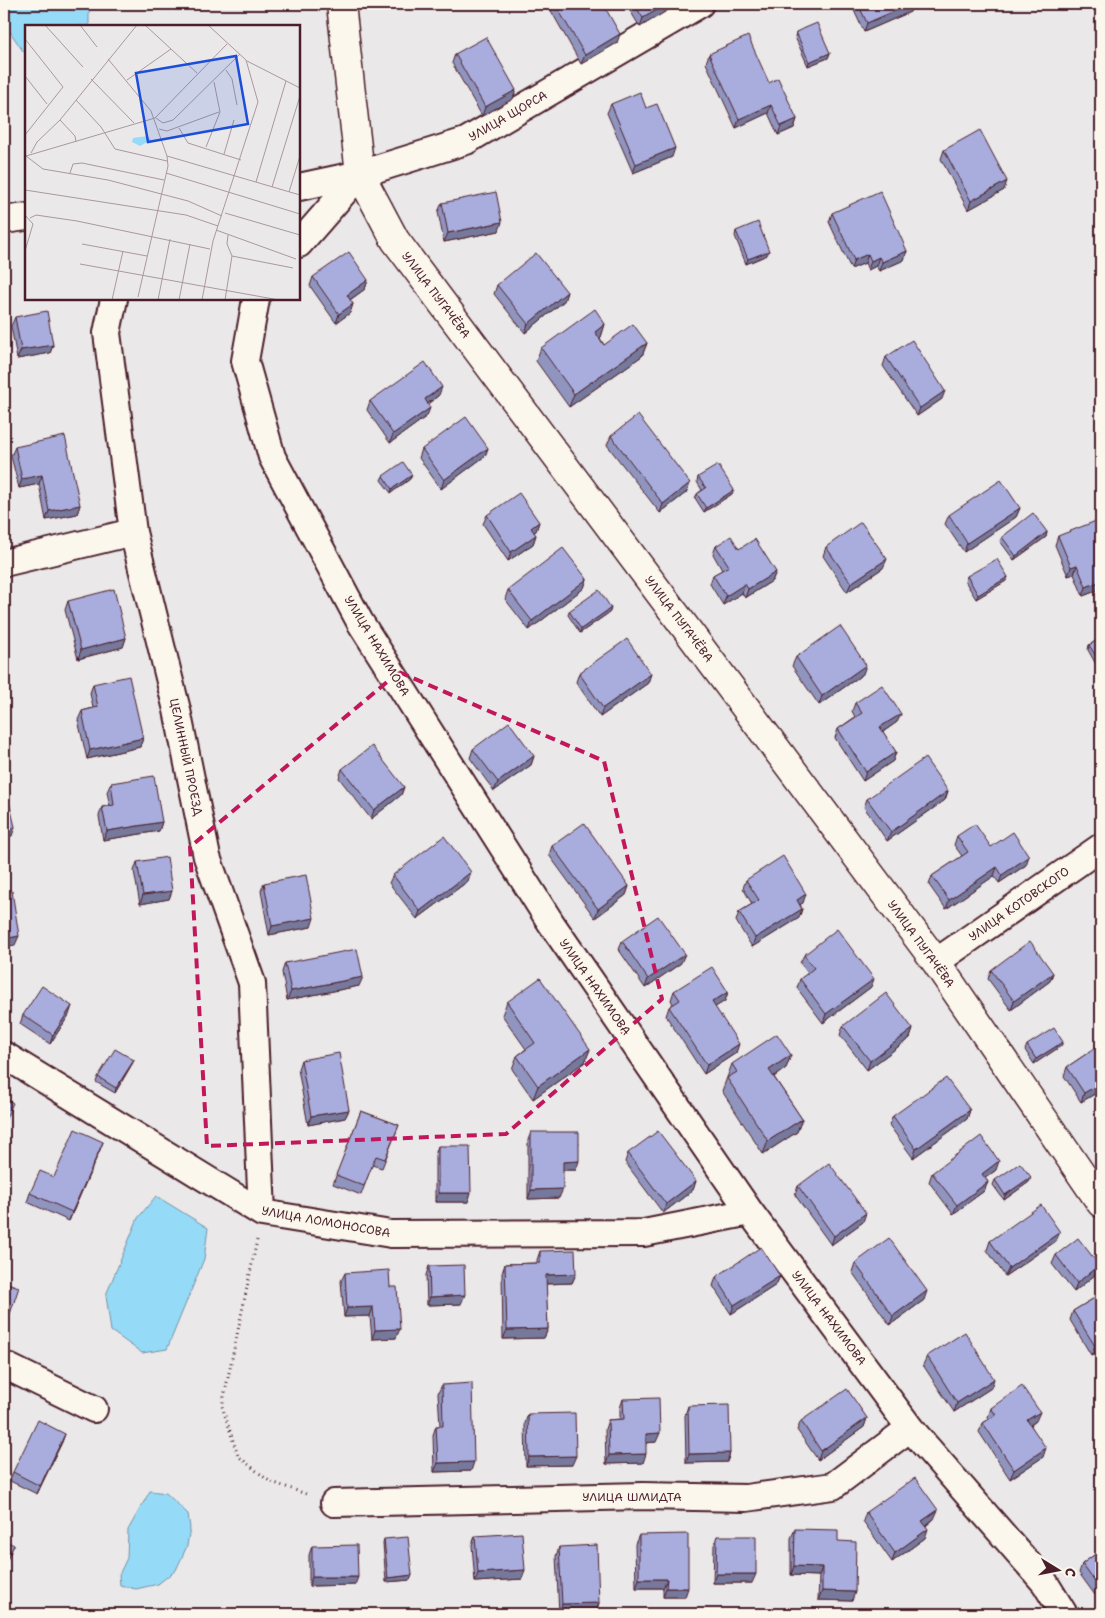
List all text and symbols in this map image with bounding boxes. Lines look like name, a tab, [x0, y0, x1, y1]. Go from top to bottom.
inset map	[25, 25, 300, 300]
street label: УЛИЦА ЩОРСА	[466, 87, 550, 145]
street label: УЛИЦА ПУГАЧЁВА	[398, 248, 474, 342]
street label: УЛИЦА ПУГАЧЁВА	[641, 572, 717, 666]
street label: УЛИЦА НАХИМОВА	[341, 593, 413, 699]
street label: ЦЕЛИННЫЙ ПРОЕЗД	[166, 697, 206, 817]
street label: УЛИЦА КОТОВСКОГО	[966, 863, 1072, 945]
street label: УЛИЦА ПУГАЧЁВА	[884, 897, 958, 991]
street label: УЛИЦА НАХИМОВА	[556, 936, 635, 1039]
street label: УЛИЦА ЛОМОНОСОВА	[260, 1203, 392, 1241]
street label: УЛИЦА НАХИМОВА	[788, 1267, 870, 1369]
street label: УЛИЦА ШМИДТА	[582, 1489, 682, 1505]
north arrow	[1032, 1546, 1082, 1596]
text: С	[1061, 1566, 1080, 1578]

